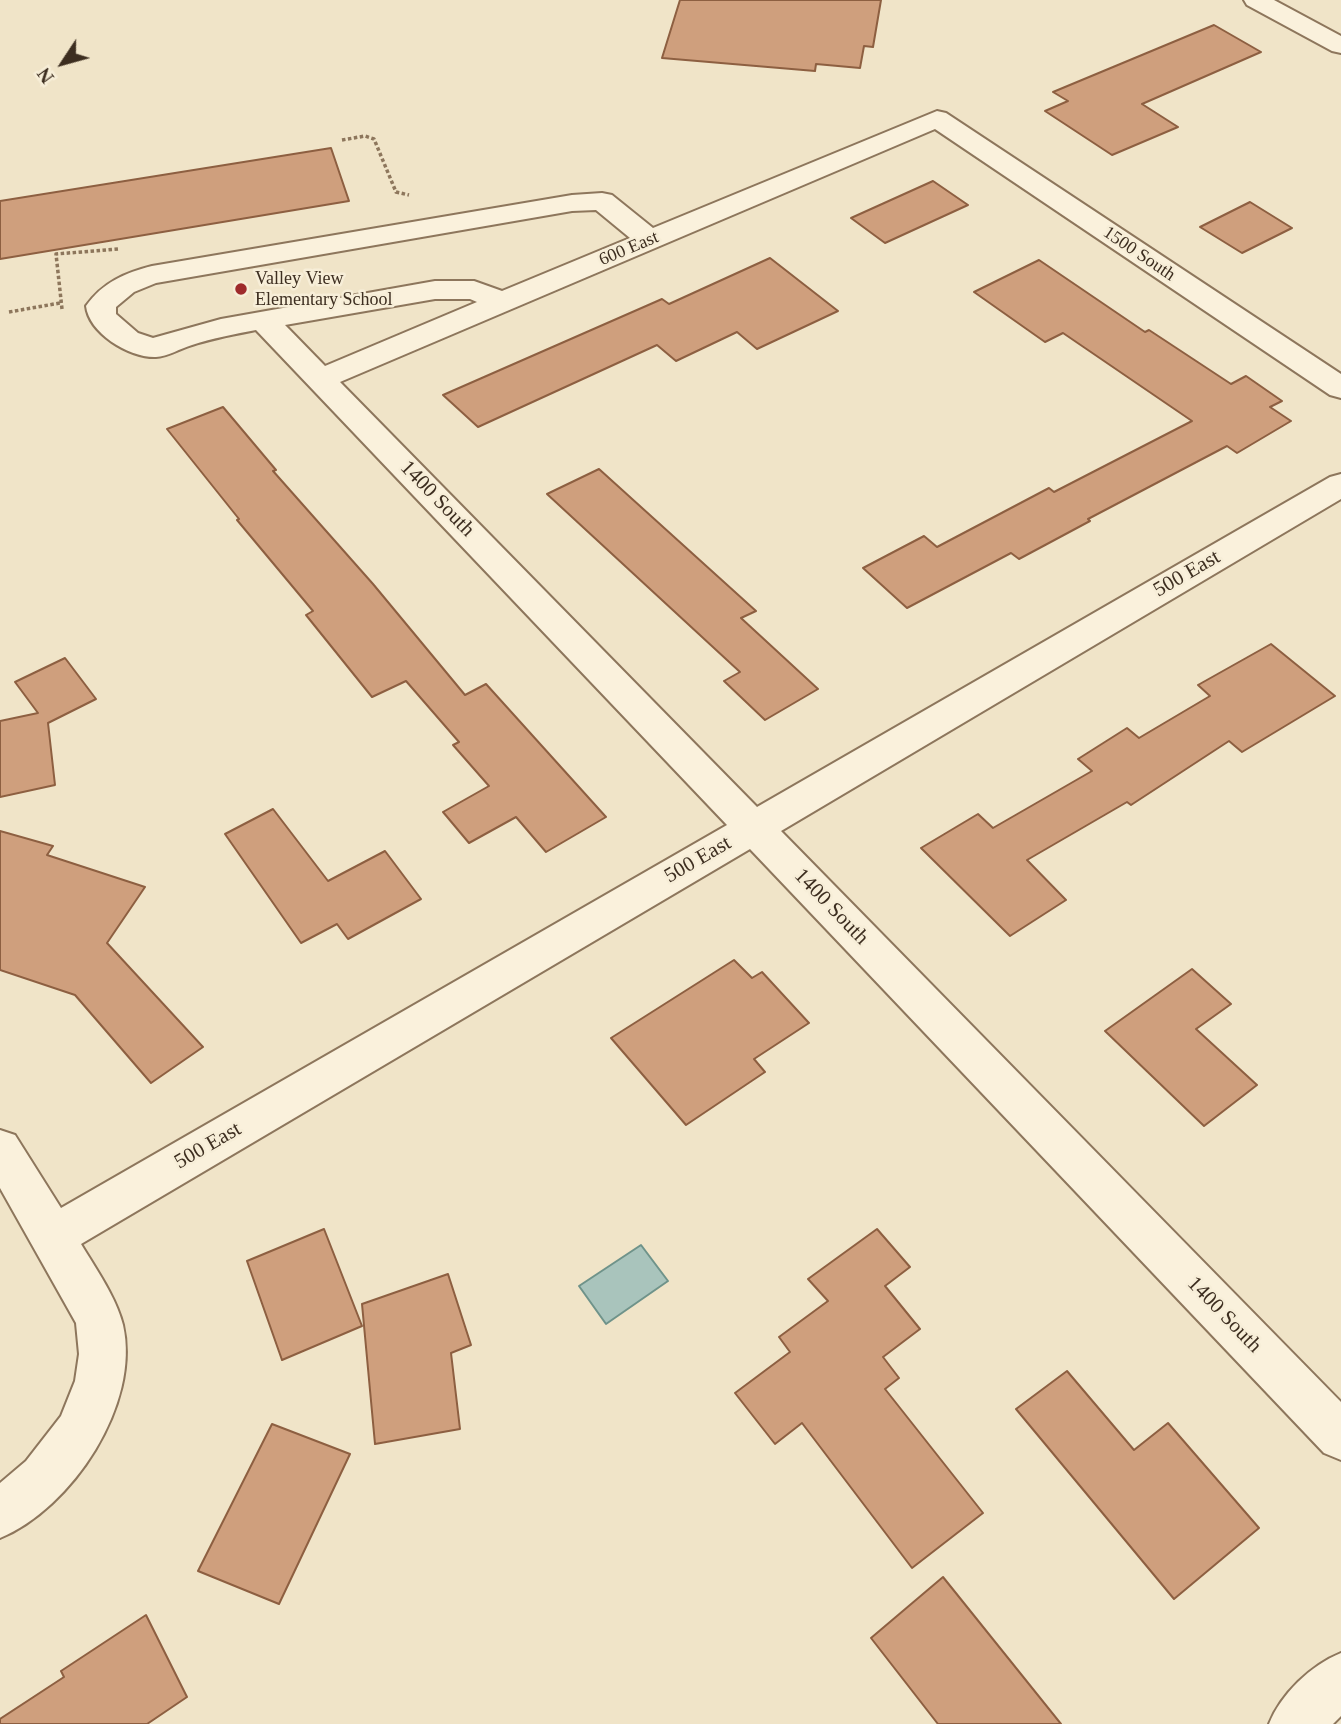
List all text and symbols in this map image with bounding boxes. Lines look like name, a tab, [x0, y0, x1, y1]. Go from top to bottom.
north arrow	[28, 28, 98, 98]
text: N	[33, 64, 58, 87]
street label: 1500 South	[1099, 222, 1179, 286]
street label: 600 East	[596, 227, 662, 271]
place label: Valley View Elementary School	[255, 268, 392, 310]
marker: Valley View Elementary School	[233, 281, 249, 297]
street label: 1400 South	[395, 456, 479, 542]
street label: 500 East	[1149, 545, 1225, 603]
street label: 500 East	[660, 831, 736, 889]
street label: 1400 South	[789, 864, 873, 950]
street label: 500 East	[170, 1117, 246, 1175]
street label: 1400 South	[1182, 1272, 1266, 1358]

